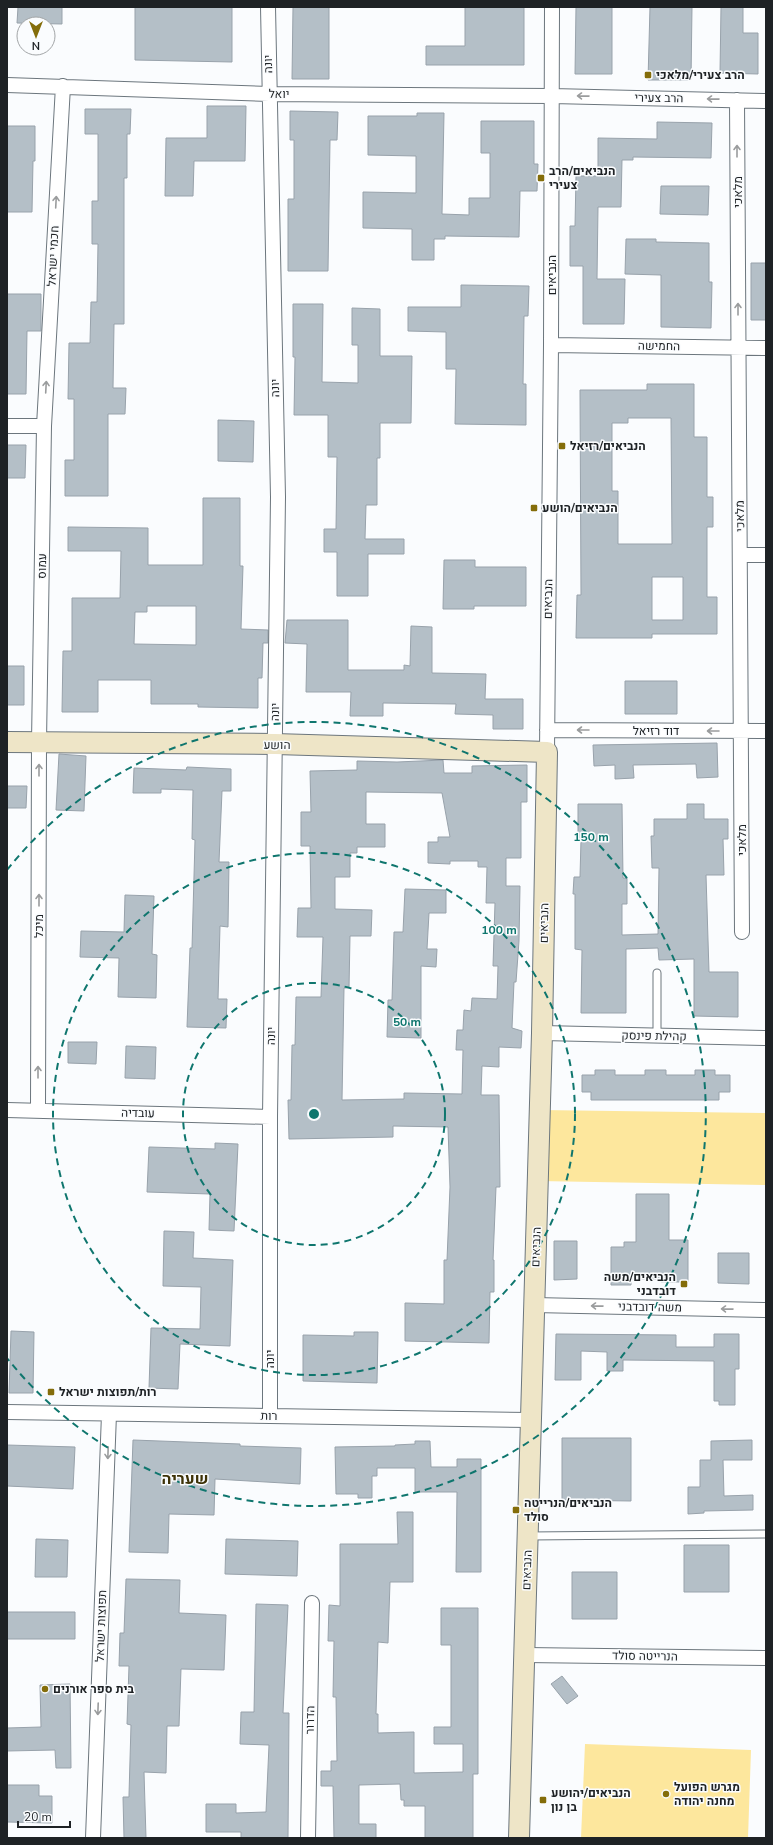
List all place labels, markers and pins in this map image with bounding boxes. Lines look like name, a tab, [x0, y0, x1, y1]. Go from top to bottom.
place label: הרב צעירי/מלאכי	[656, 67, 745, 83]
marker: הרב צעירי/מלאכי	[643, 70, 653, 80]
place label: הנביאים/הרב צעירי	[549, 163, 615, 193]
marker: הנביאים/הרב צעירי	[536, 173, 546, 183]
place label: הנביאים/רזיאל	[570, 438, 646, 454]
marker: הנביאים/רזיאל	[557, 441, 567, 451]
place label: הנביאים/הושע	[542, 500, 618, 516]
marker: הנביאים/הושע	[529, 503, 539, 513]
centre of rings	[307, 1107, 321, 1121]
place label: הנביאים/משה דובדבני	[604, 1269, 676, 1299]
marker: הנביאים/משה דובדבני	[679, 1279, 689, 1289]
place label: רות/תפוצות ישראל	[59, 1384, 156, 1400]
marker: רות/תפוצות ישראל	[46, 1387, 56, 1397]
place label: הנביאים/הנרייטה סולד	[524, 1495, 612, 1525]
marker: הנביאים/הנרייטה סולד	[511, 1505, 521, 1515]
place label: בית ספר אורנים	[53, 1681, 134, 1697]
marker: בית ספר אורנים	[40, 1684, 50, 1694]
place label: מגרש הפועל מחנה יהודה	[674, 1779, 740, 1809]
place label: הנביאים/יהושע בן נון	[551, 1785, 631, 1815]
marker: מגרש הפועל מחנה יהודה	[661, 1789, 671, 1799]
marker: הנביאים/יהושע בן נון	[538, 1795, 548, 1805]

